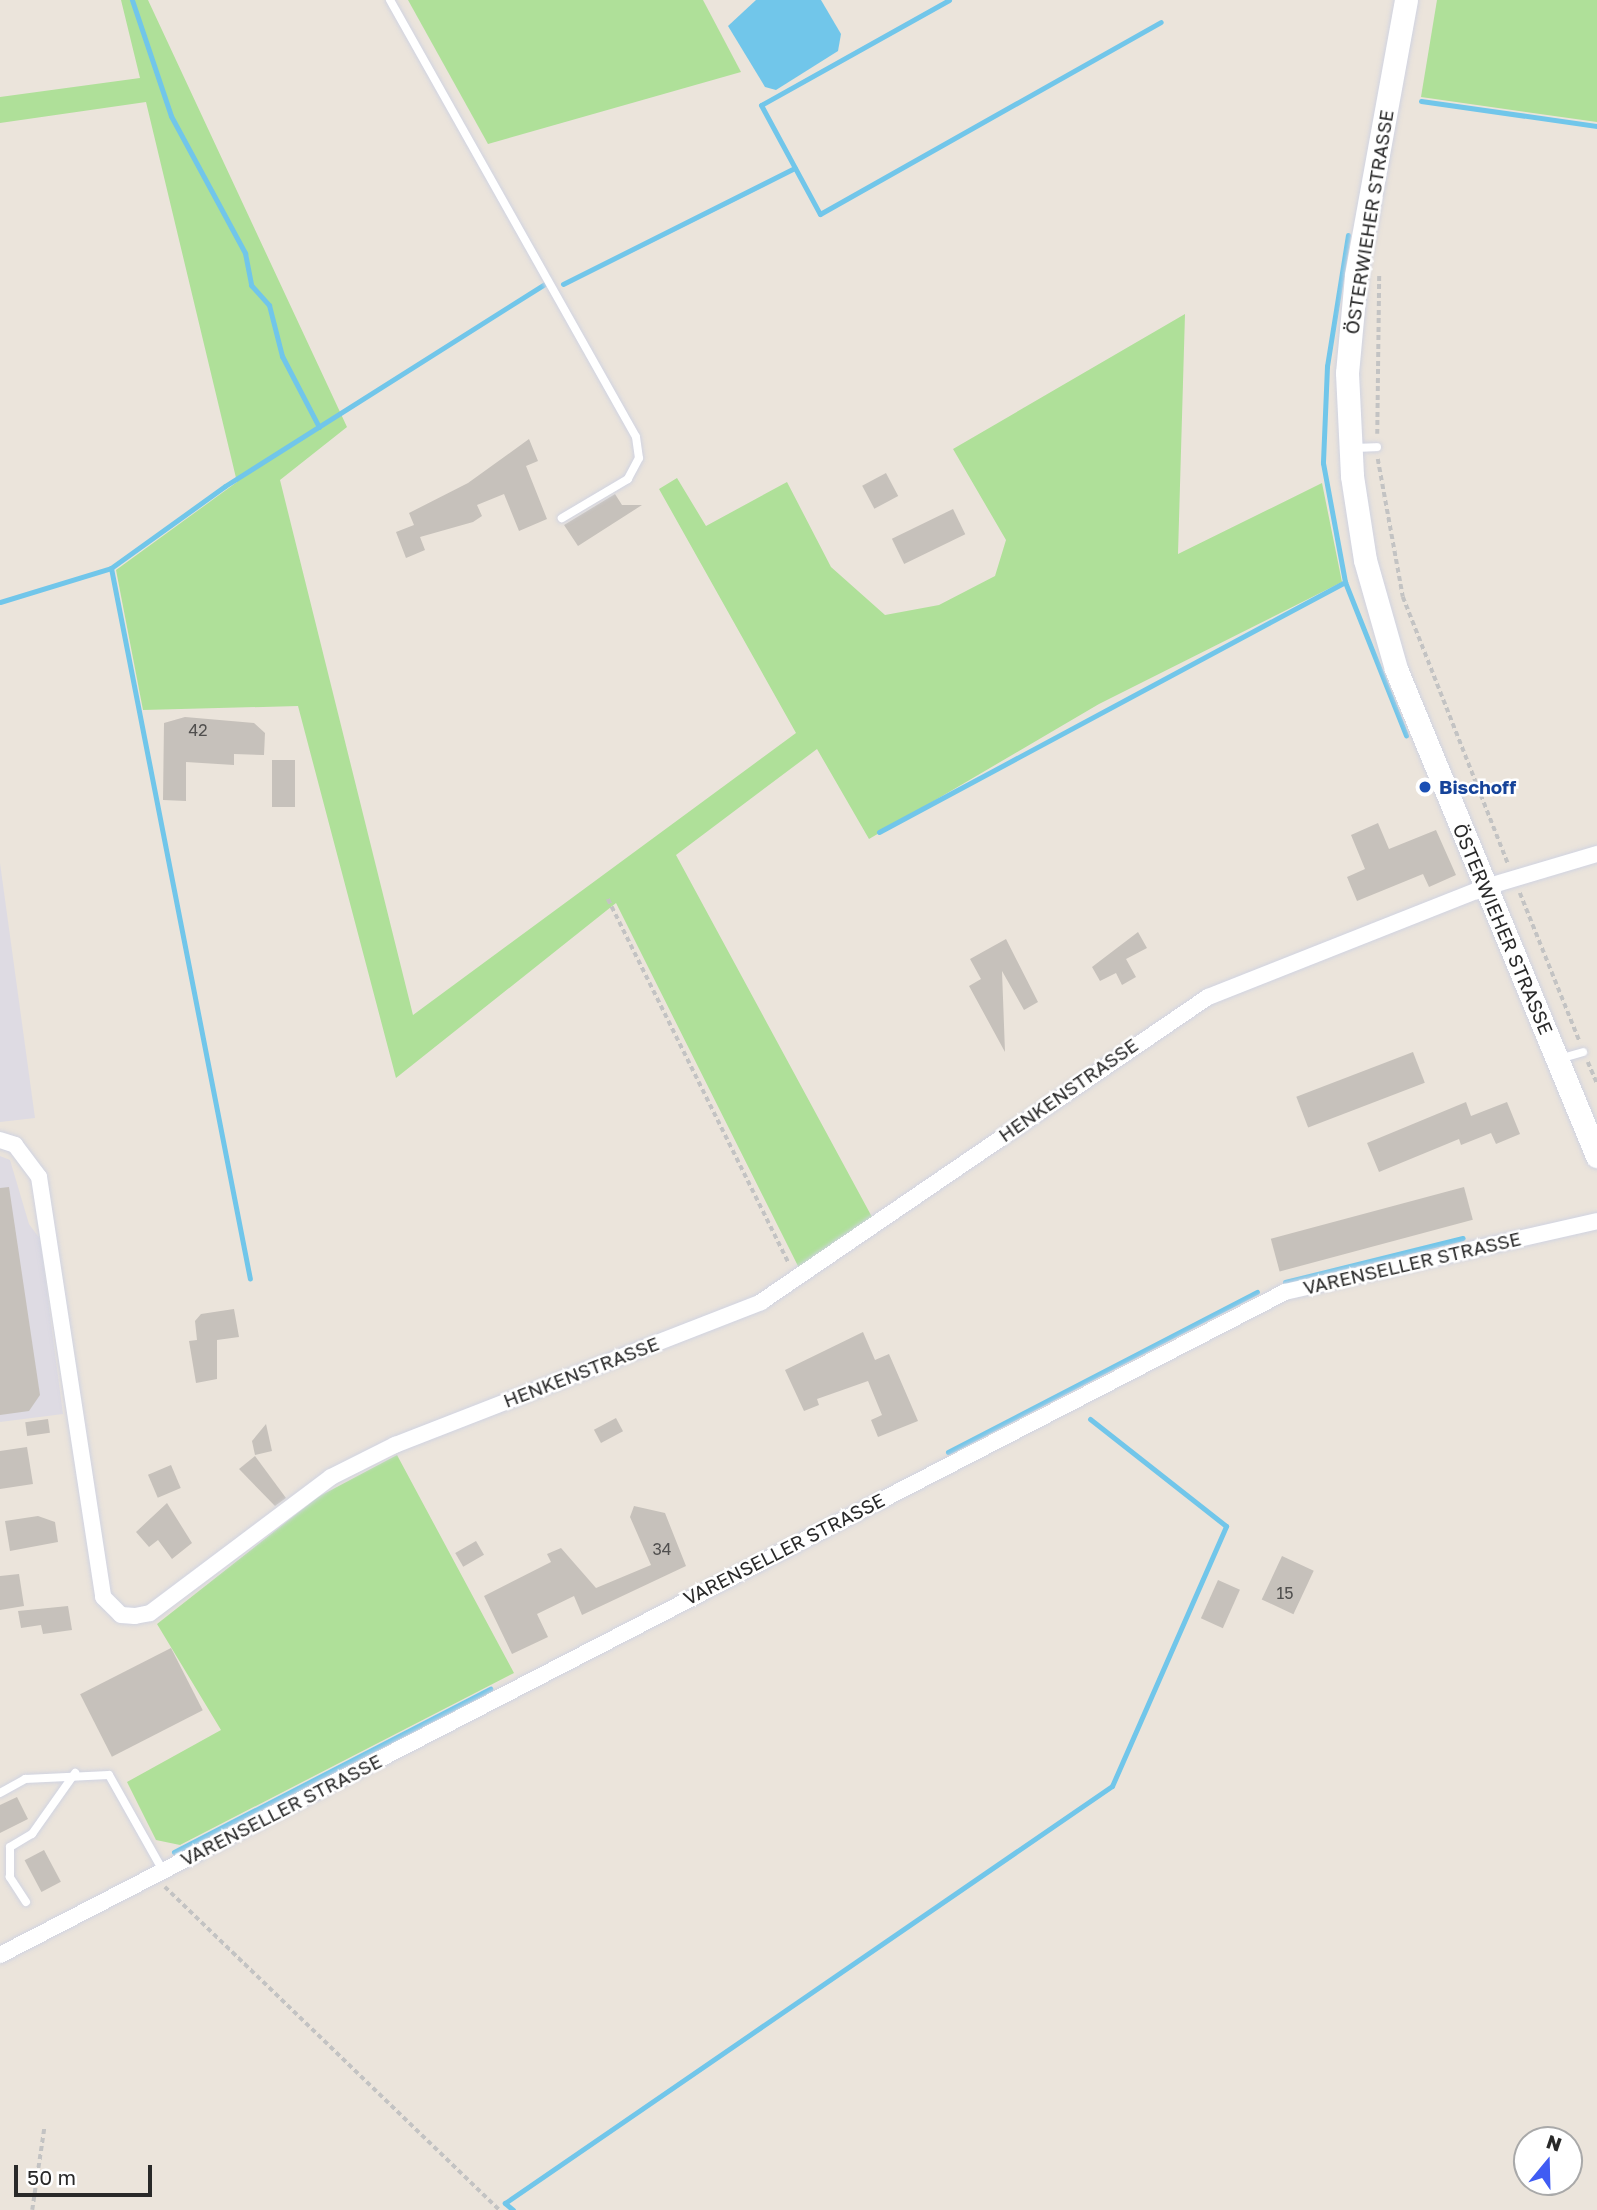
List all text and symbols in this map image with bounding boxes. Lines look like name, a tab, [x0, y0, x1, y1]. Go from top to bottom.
street label: ÖSTERWIEHER STRASSE	[1340, 108, 1398, 336]
house number: 42	[188, 720, 208, 740]
place label: Bischoff	[1439, 776, 1516, 798]
marker: Bischoff	[1417, 779, 1433, 795]
street label: ÖSTERWIEHER STRASSE	[1448, 820, 1558, 1038]
street label: HENKENSTRASSE	[994, 1033, 1142, 1147]
street label: VARENSELLER STRASSE	[1301, 1227, 1523, 1299]
street label: HENKENSTRASSE	[500, 1332, 662, 1412]
street label: VARENSELLER STRASSE	[680, 1488, 888, 1610]
house number: 34	[652, 1539, 672, 1559]
house number: 15	[1276, 1583, 1294, 1603]
street label: VARENSELLER STRASSE	[177, 1749, 385, 1871]
north arrow	[1513, 2126, 1583, 2196]
text: N	[1544, 2129, 1565, 2156]
scale bar	[18, 2150, 156, 2194]
text: 50 m	[27, 2164, 76, 2190]

